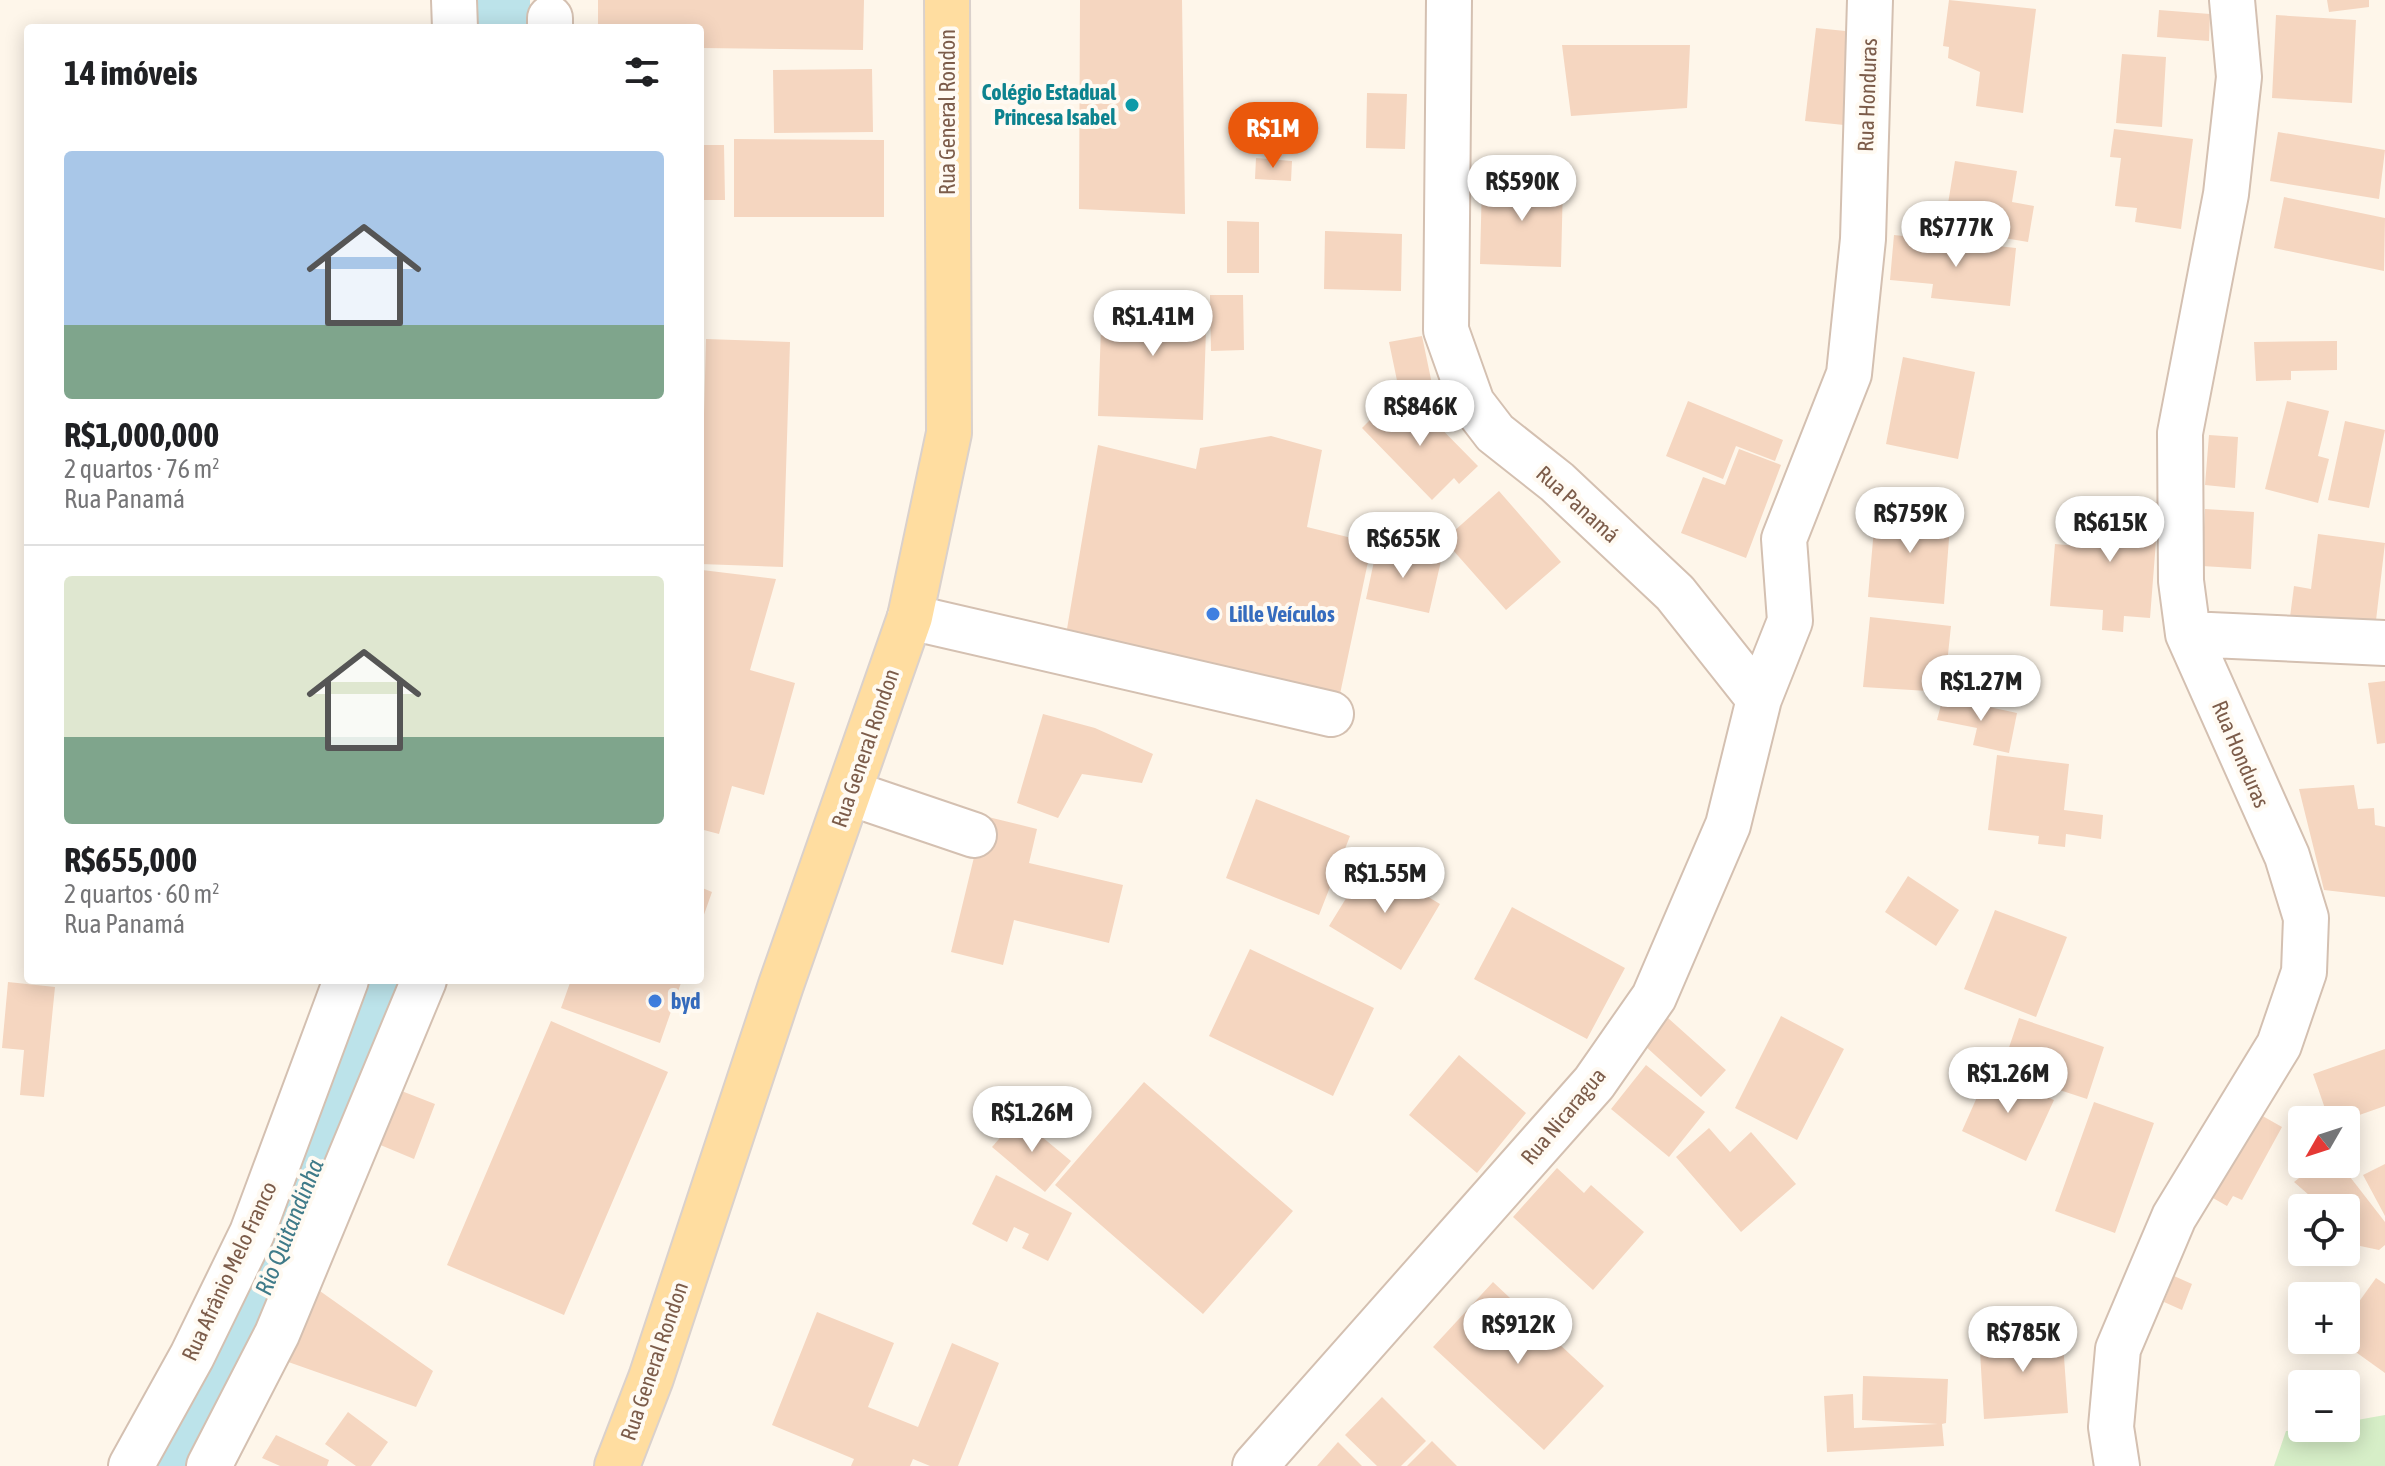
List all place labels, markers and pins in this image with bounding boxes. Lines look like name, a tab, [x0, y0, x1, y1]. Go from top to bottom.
place label: Colégio Estadual Princesa Isabel	[981, 79, 1117, 130]
marker: Colégio Estadual Princesa Isabel	[1123, 96, 1141, 114]
pin: R$1M	[1226, 102, 1320, 170]
pin: R$590K	[1457, 155, 1587, 223]
pin: R$777K	[1891, 201, 2021, 269]
pin: R$1.41M	[1079, 290, 1227, 358]
pin: R$846K	[1355, 380, 1485, 448]
pin: R$759K	[1845, 487, 1975, 555]
pin: R$615K	[2045, 496, 2175, 564]
pin: R$655K	[1338, 512, 1468, 580]
place label: Lille Veículos	[1229, 601, 1335, 627]
marker: Lille Veículos	[1204, 605, 1222, 623]
pin: R$1.27M	[1907, 655, 2055, 723]
pin: R$1.55M	[1311, 847, 1459, 915]
place label: byd	[671, 988, 700, 1014]
marker: byd	[646, 992, 664, 1010]
pin: R$1.26M	[1934, 1047, 2082, 1115]
pin: R$1.26M	[958, 1086, 1106, 1154]
pin: R$912K	[1453, 1298, 1583, 1366]
pin: R$785K	[1958, 1306, 2088, 1374]

